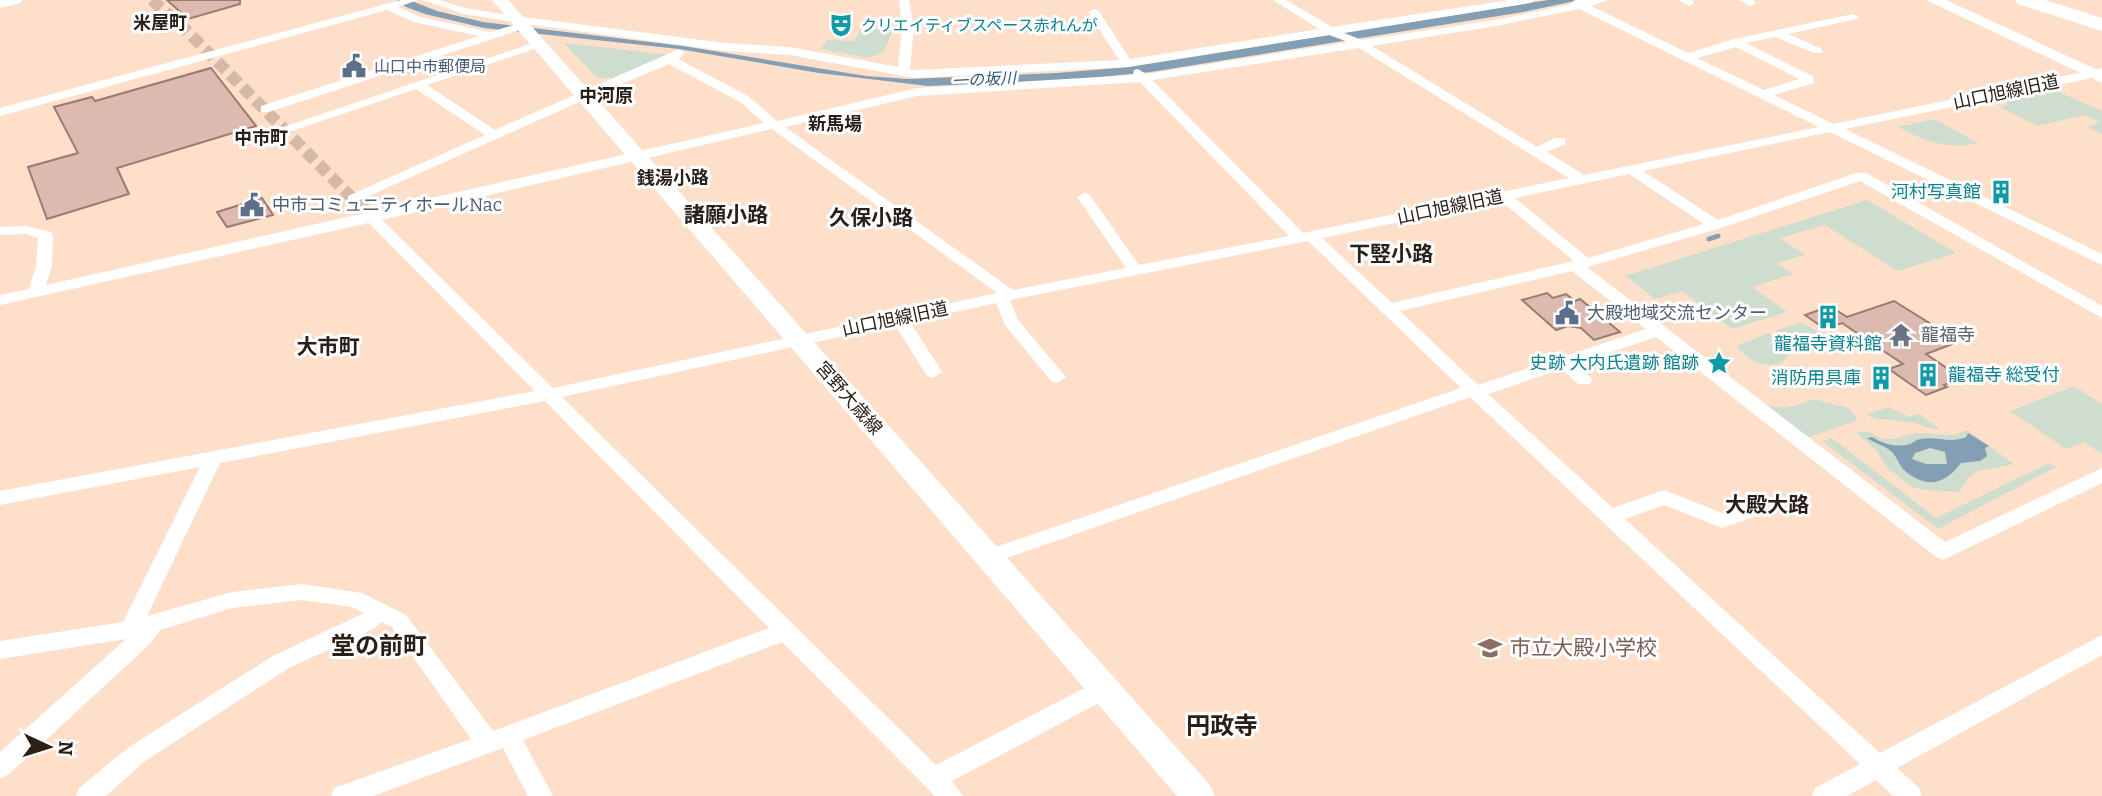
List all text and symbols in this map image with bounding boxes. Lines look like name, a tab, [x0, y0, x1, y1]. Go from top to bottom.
theatre icon: クリエイティブスペース赤れんが	[827, 11, 855, 39]
district label: 米屋町	[133, 12, 187, 34]
place label: クリエイティブスペース赤れんが	[861, 16, 1098, 35]
public building icon: 山口中市郵便局	[340, 52, 368, 80]
place label: 山口中市郵便局	[374, 57, 486, 76]
water label: 一の坂川	[952, 68, 1018, 91]
street label: 山口旭線旧道	[1951, 70, 2061, 114]
district label: 中河原	[579, 85, 633, 107]
district label: 新馬場	[808, 113, 862, 135]
district label: 中市町	[234, 127, 288, 149]
district label: 銭湯小路	[636, 167, 709, 189]
building icon: 河村写真館	[1987, 178, 2015, 206]
place label: 河村写真館	[1891, 181, 1981, 203]
street label: 山口旭線旧道	[1395, 185, 1505, 229]
public building icon: 中市コミュニティホールNac	[238, 191, 266, 219]
place label: 中市コミュニティホールNac	[272, 194, 502, 216]
district label: 諸願小路	[684, 202, 768, 228]
district label: 久保小路	[829, 205, 913, 231]
district label: 下竪小路	[1349, 241, 1433, 267]
street label: 山口旭線旧道	[840, 297, 950, 341]
public building icon: 大殿地域交流センター	[1553, 299, 1581, 327]
place label: 大殿地域交流センター	[1587, 302, 1767, 324]
building icon: 龍福寺資料館	[1814, 303, 1842, 331]
temple icon: 龍福寺	[1887, 321, 1915, 349]
place label: 龍福寺	[1921, 324, 1975, 346]
place label: 龍福寺資料館	[1774, 333, 1882, 355]
district label: 大市町	[297, 334, 360, 360]
place icon: 史跡 大内氏遺跡 館跡	[1705, 349, 1733, 377]
place label: 史跡 大内氏遺跡 館跡	[1530, 352, 1699, 374]
street label: 宮野大歳線	[811, 357, 887, 439]
building icon: 龍福寺 総受付	[1914, 361, 1942, 389]
building icon: 消防用具庫	[1867, 364, 1895, 392]
place label: 龍福寺 総受付	[1948, 364, 2060, 386]
place label: 消防用具庫	[1771, 367, 1861, 389]
district label: 大殿大路	[1725, 492, 1809, 518]
district label: 堂の前町	[331, 632, 427, 660]
school or university icon: 市立大殿小学校	[1476, 634, 1504, 662]
place label: 市立大殿小学校	[1510, 635, 1657, 661]
north arrow	[14, 712, 84, 782]
district label: 円政寺	[1186, 712, 1258, 740]
text: N	[53, 740, 77, 757]

